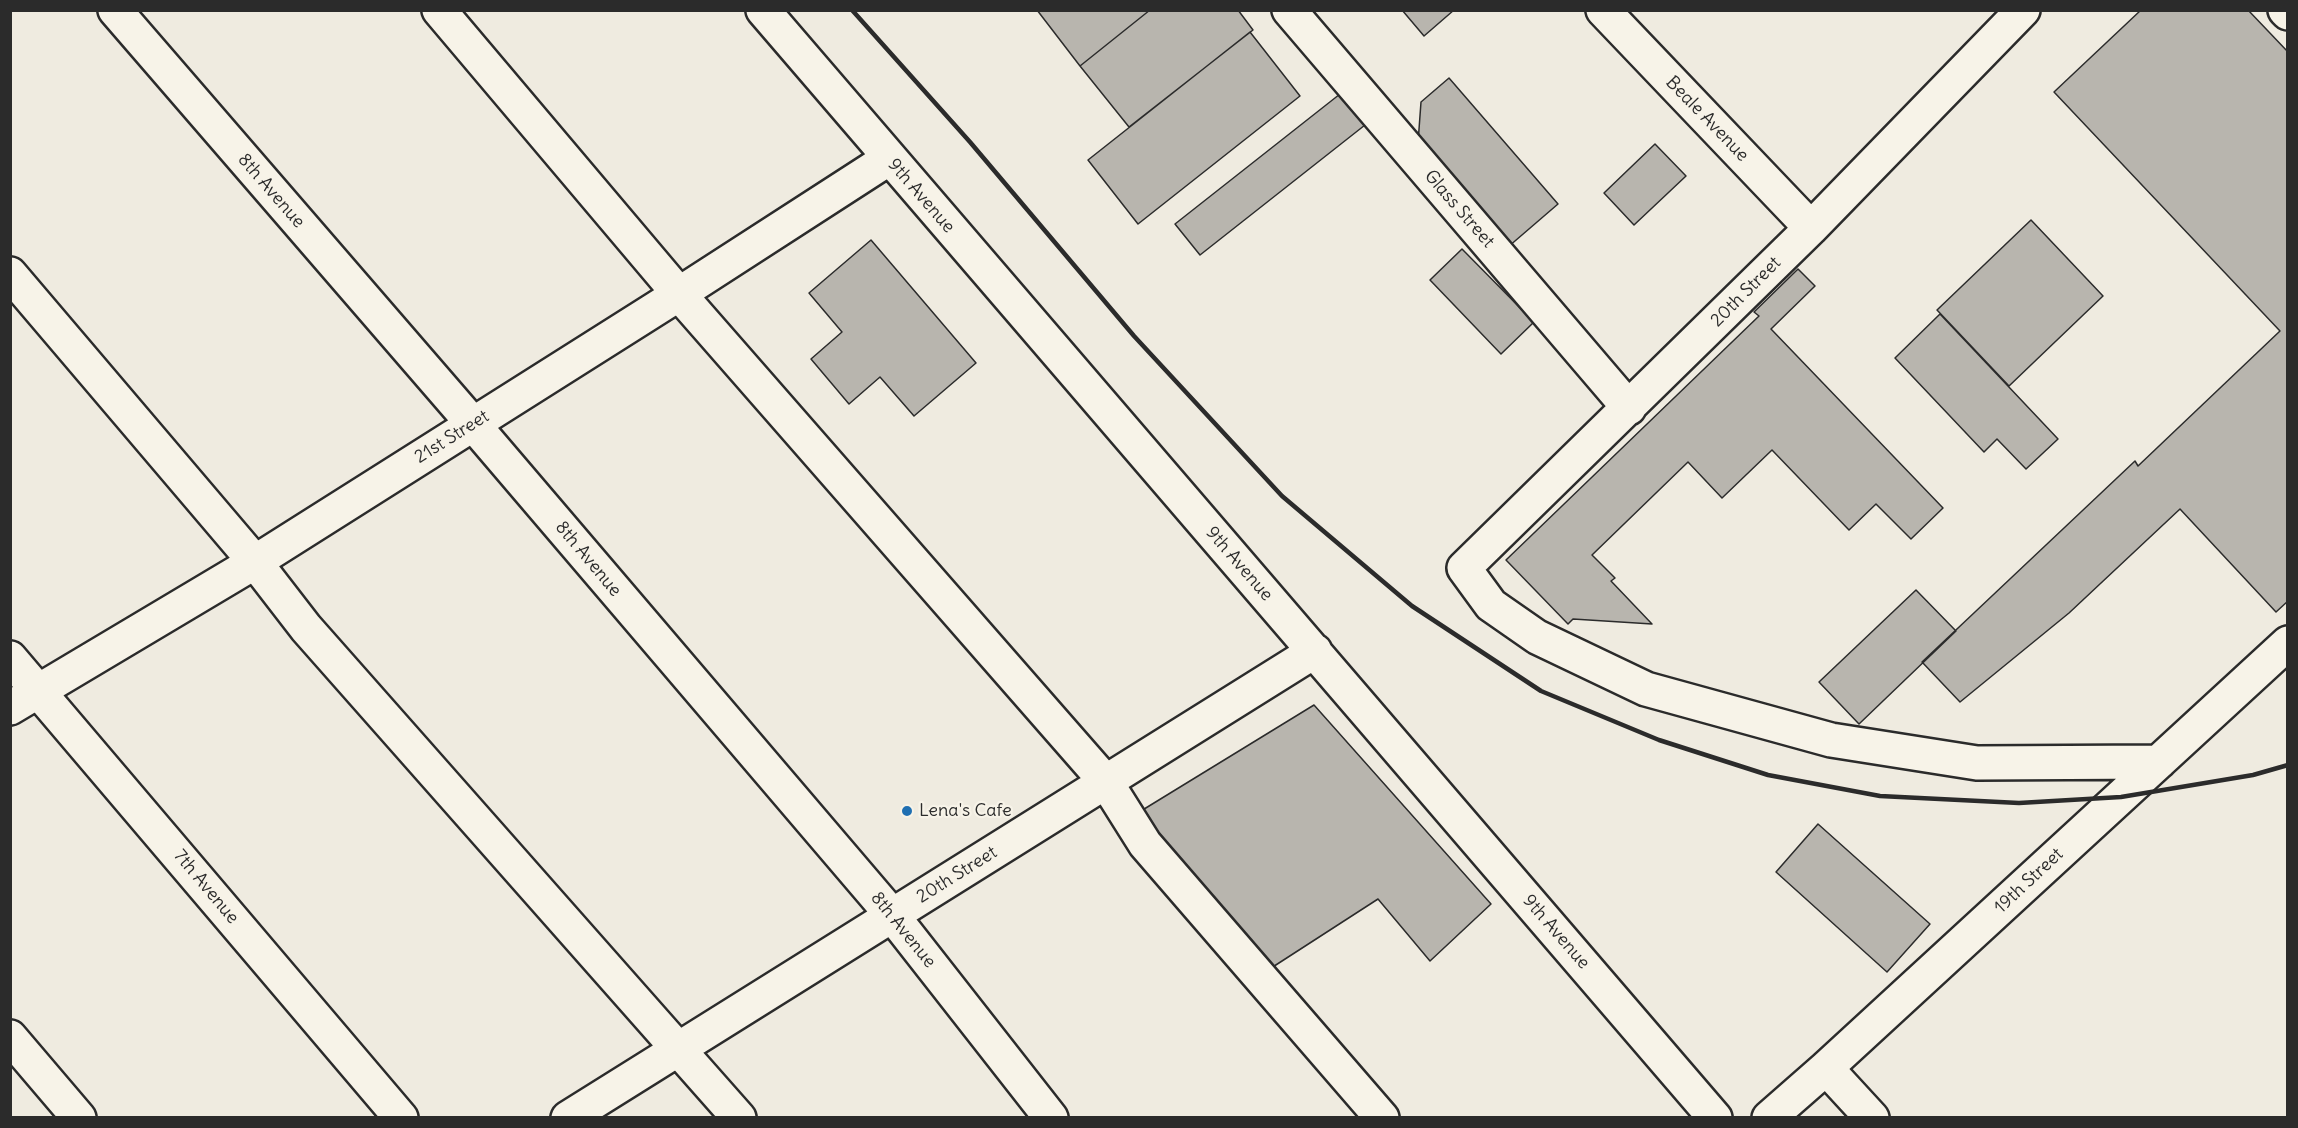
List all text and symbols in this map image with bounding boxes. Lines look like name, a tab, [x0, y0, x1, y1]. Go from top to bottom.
street label: Beale Avenue	[1661, 72, 1753, 166]
street label: 8th Avenue	[233, 149, 309, 233]
street label: 9th Avenue	[883, 154, 959, 238]
street label: Glass Street	[1419, 166, 1499, 252]
street label: 20th Street	[1706, 252, 1786, 332]
street label: 21st Street	[411, 406, 493, 468]
street label: 8th Avenue	[550, 517, 626, 601]
street label: 9th Avenue	[1201, 522, 1277, 606]
place label: Lena's Cafe	[919, 800, 1012, 822]
marker: Lena's Cafe	[900, 804, 914, 818]
street label: 20th Street	[913, 842, 1001, 908]
street label: 19th Street	[1990, 844, 2068, 918]
street label: 7th Avenue	[169, 846, 243, 928]
street label: 8th Avenue	[866, 888, 940, 972]
street label: 9th Avenue	[1518, 890, 1594, 974]

